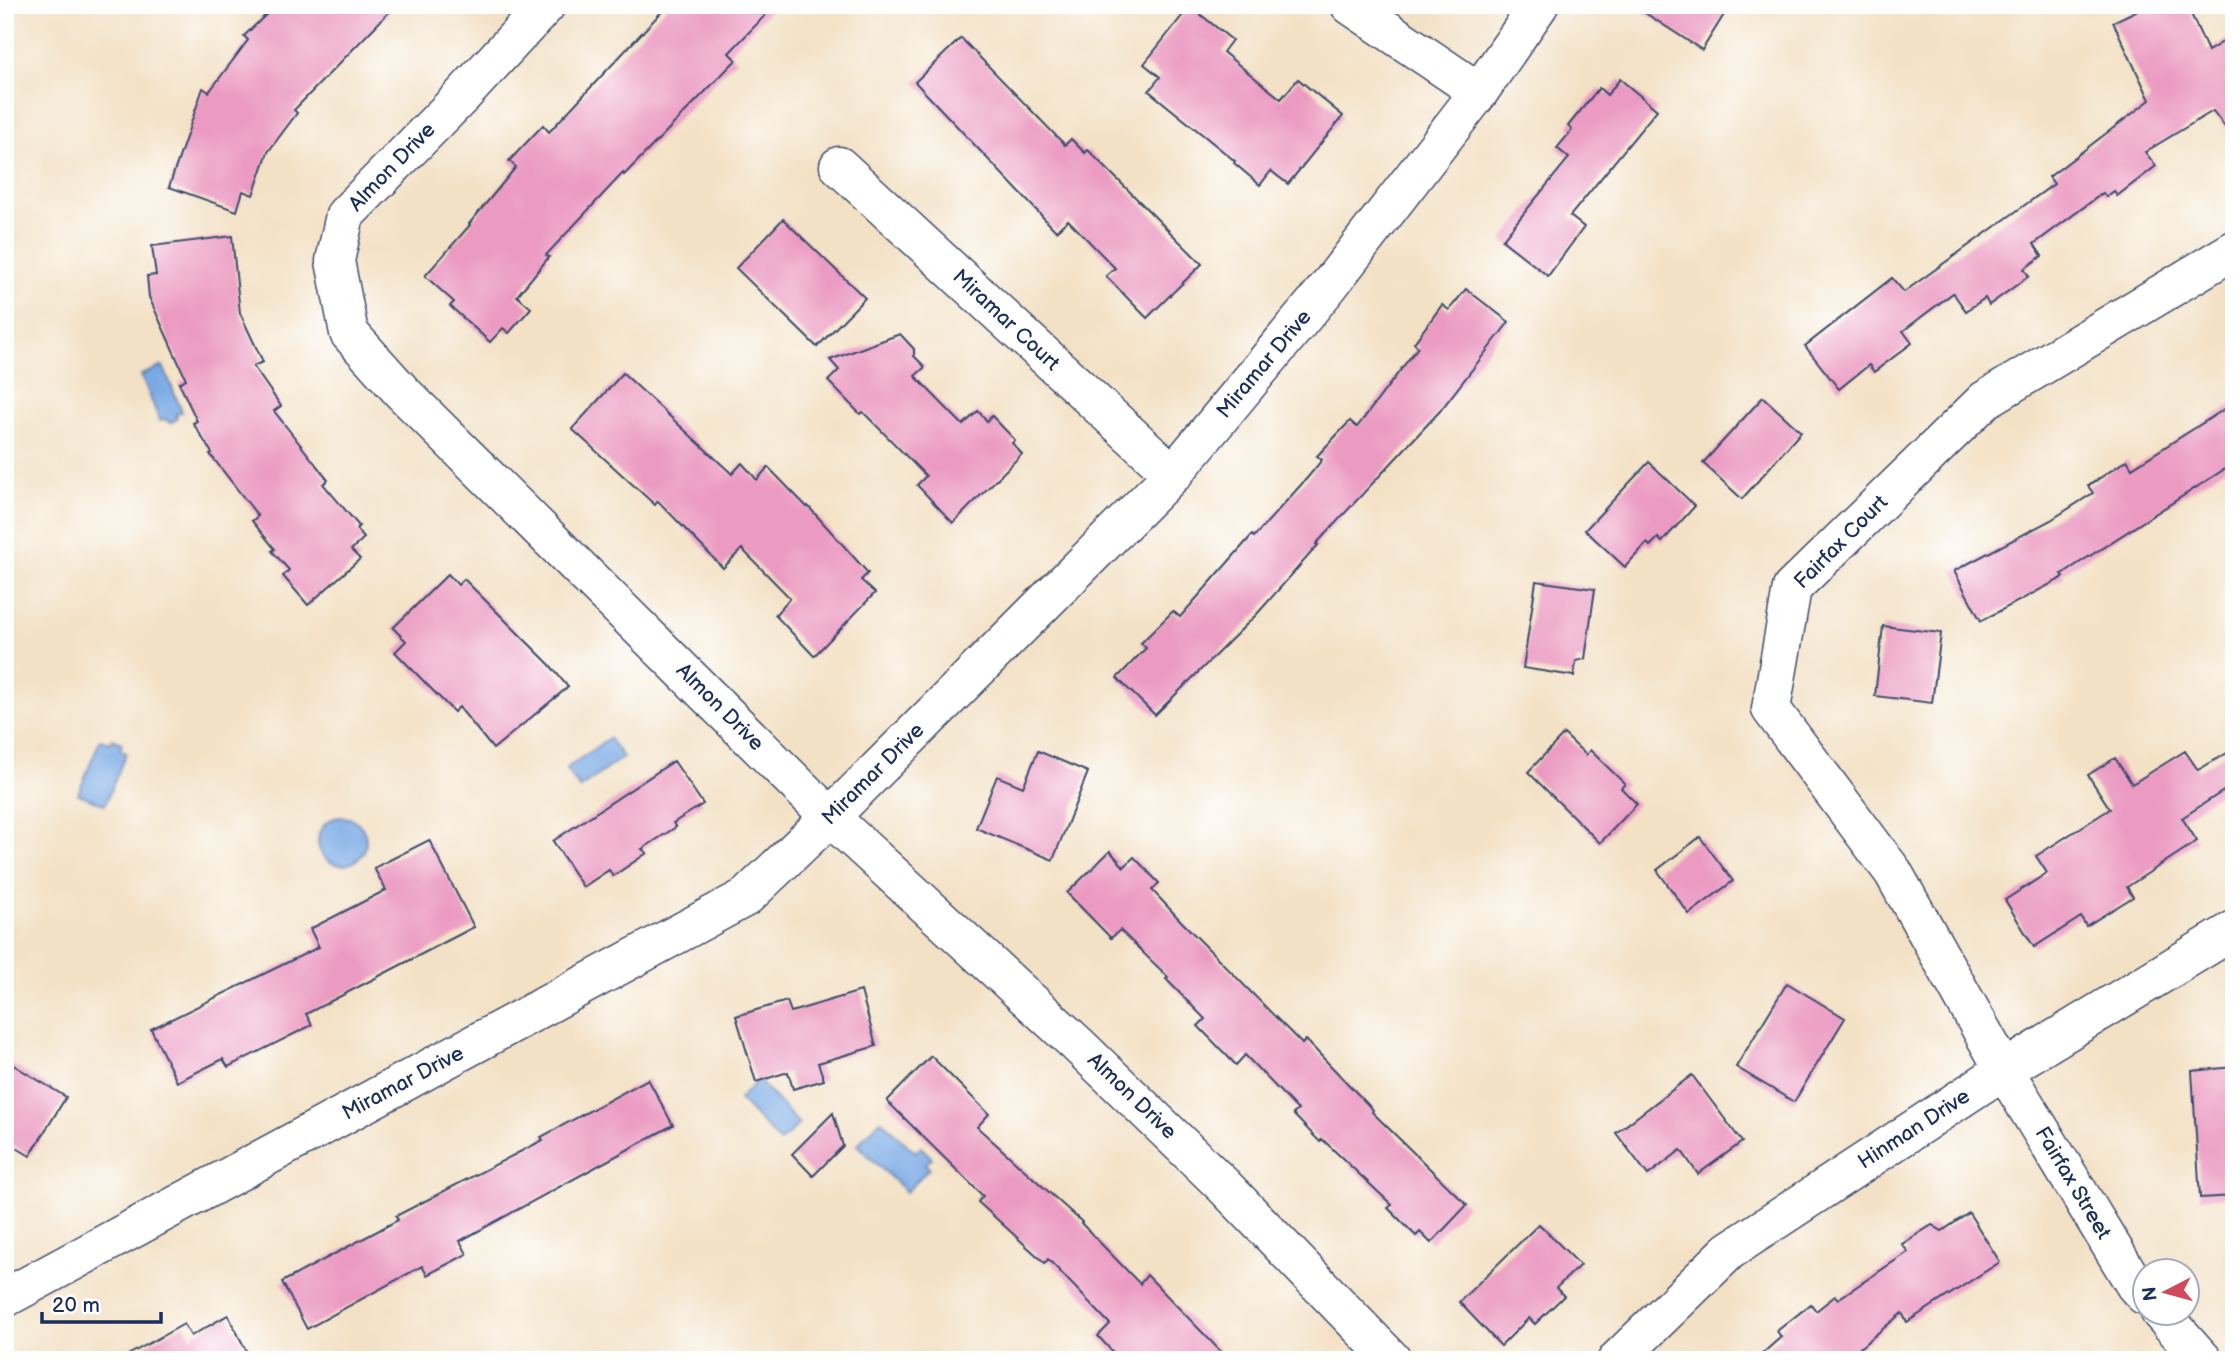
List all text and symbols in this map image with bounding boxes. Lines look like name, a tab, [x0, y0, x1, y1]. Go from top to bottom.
street label: Almon Drive	[344, 117, 440, 217]
street label: Miramar Court	[947, 264, 1065, 376]
street label: Miramar Drive	[1211, 305, 1317, 423]
street label: Fairfax Court	[1789, 490, 1893, 594]
street label: Almon Drive	[671, 658, 769, 756]
street label: Miramar Drive	[817, 718, 929, 830]
street label: Miramar Drive	[338, 1041, 468, 1125]
street label: Almon Drive	[1082, 1048, 1182, 1144]
street label: Hinman Drive	[1853, 1084, 1975, 1174]
street label: Fairfax Street	[2030, 1122, 2117, 1244]
north arrow	[2130, 1256, 2200, 1326]
scale bar	[42, 1281, 161, 1325]
text: N	[2138, 1285, 2163, 1302]
text: 20 m	[52, 1293, 100, 1318]

